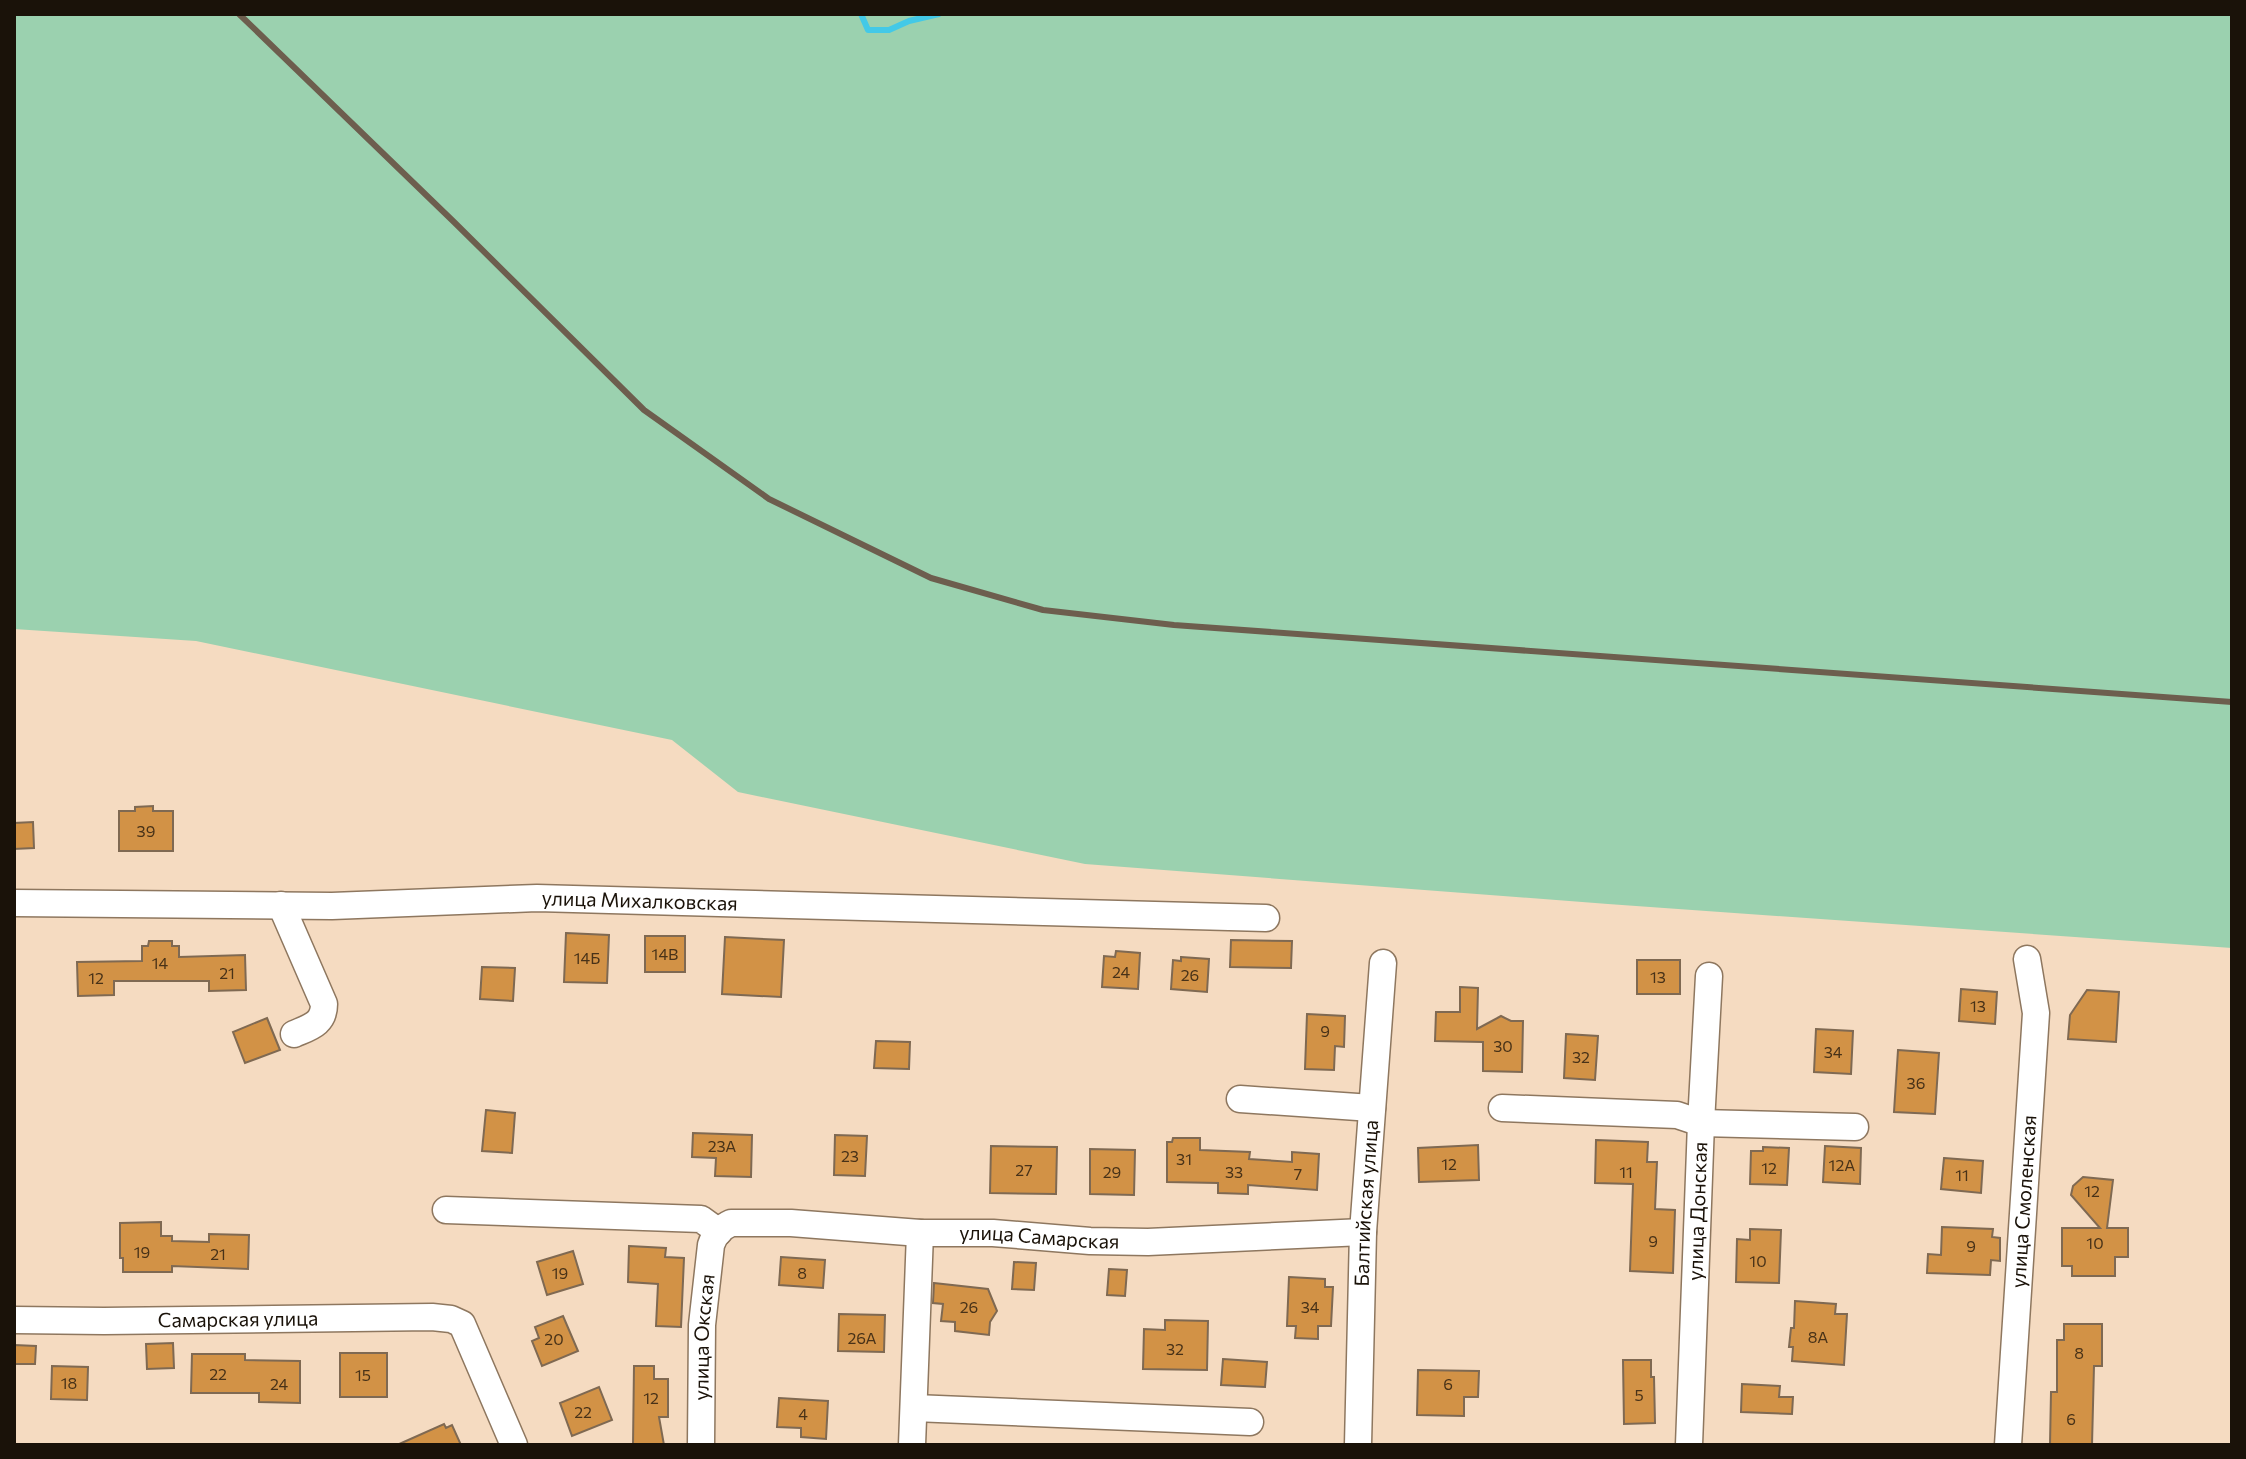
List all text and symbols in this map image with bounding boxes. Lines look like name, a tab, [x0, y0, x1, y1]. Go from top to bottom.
house number: 39	[137, 821, 155, 840]
street label: улица Михалковская	[541, 885, 738, 915]
house number: 14В	[652, 944, 678, 963]
house number: 14Б	[574, 948, 600, 967]
house number: 14	[152, 953, 169, 972]
house number: 24	[1112, 962, 1130, 981]
house number: 21	[219, 963, 235, 982]
house number: 26	[1181, 965, 1199, 984]
house number: 13	[1650, 967, 1666, 986]
house number: 12	[88, 968, 104, 987]
house number: 13	[1970, 996, 1986, 1015]
house number: 9	[1320, 1021, 1330, 1040]
house number: 30	[1493, 1036, 1513, 1055]
house number: 34	[1824, 1042, 1843, 1061]
house number: 32	[1572, 1047, 1590, 1066]
house number: 36	[1907, 1073, 1925, 1092]
street label: улица Смоленская	[2005, 1114, 2040, 1289]
street label: Балтийская улица	[1349, 1119, 1382, 1287]
house number: 23А	[708, 1136, 736, 1155]
street label: улица Донская	[1682, 1141, 1711, 1281]
house number: 23	[841, 1146, 859, 1165]
house number: 31	[1176, 1149, 1192, 1168]
house number: 12	[1441, 1154, 1457, 1173]
house number: 12А	[1829, 1155, 1855, 1174]
house number: 12	[1761, 1158, 1777, 1177]
house number: 27	[1015, 1160, 1033, 1179]
house number: 29	[1103, 1162, 1121, 1181]
house number: 33	[1225, 1162, 1243, 1181]
house number: 11	[1619, 1162, 1633, 1181]
house number: 7	[1294, 1164, 1302, 1183]
house number: 11	[1955, 1165, 1969, 1184]
house number: 12	[2084, 1181, 2100, 1200]
street label: улица Самарская	[959, 1220, 1120, 1253]
house number: 9	[1648, 1231, 1658, 1250]
house number: 10	[2086, 1233, 2104, 1252]
house number: 9	[1966, 1236, 1976, 1255]
house number: 19	[134, 1242, 150, 1261]
house number: 21	[210, 1244, 226, 1263]
house number: 10	[1749, 1251, 1767, 1270]
house number: 19	[552, 1263, 568, 1282]
house number: 8	[797, 1263, 807, 1282]
street label: улица Окская	[688, 1273, 719, 1400]
house number: 26	[960, 1297, 978, 1316]
house number: 34	[1301, 1297, 1320, 1316]
street label: Самарская улица	[158, 1305, 318, 1331]
house number: 8А	[1808, 1327, 1828, 1346]
house number: 26А	[847, 1328, 877, 1347]
house number: 20	[544, 1329, 564, 1348]
house number: 32	[1166, 1339, 1184, 1358]
house number: 8	[2074, 1343, 2084, 1362]
house number: 22	[209, 1364, 227, 1383]
house number: 15	[355, 1365, 371, 1384]
house number: 18	[61, 1373, 77, 1392]
house number: 24	[270, 1374, 288, 1393]
house number: 6	[1443, 1374, 1453, 1393]
house number: 5	[1634, 1385, 1644, 1404]
house number: 12	[643, 1388, 659, 1407]
house number: 22	[574, 1402, 592, 1421]
house number: 4	[798, 1404, 808, 1423]
house number: 6	[2066, 1409, 2076, 1428]

